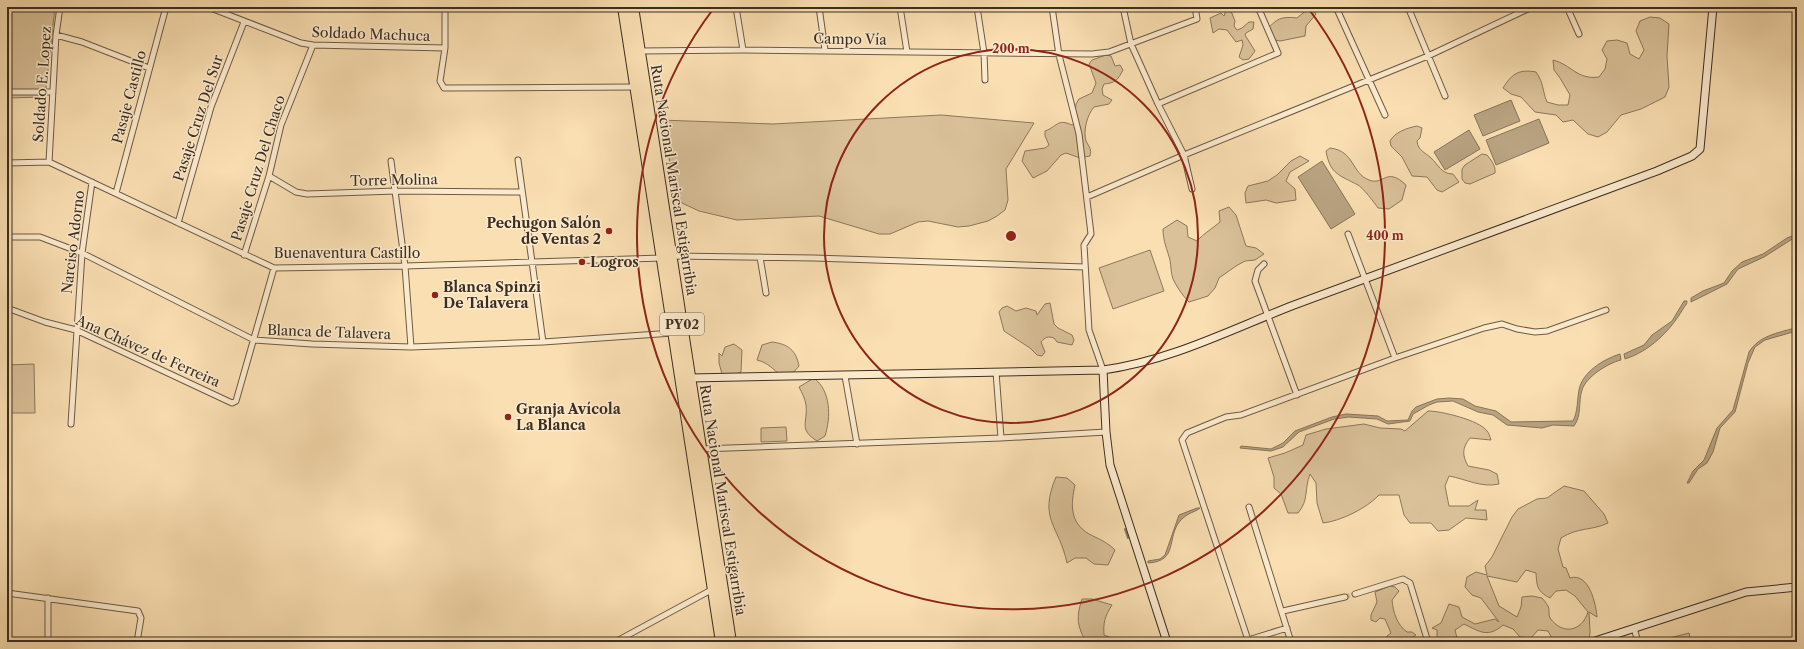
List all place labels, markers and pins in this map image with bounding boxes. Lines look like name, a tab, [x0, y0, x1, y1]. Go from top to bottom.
place label: Pechugon Salón de Ventas 2	[486, 214, 601, 248]
marker: Pechugon Salón de Ventas 2	[604, 226, 614, 236]
centre of rings	[1004, 229, 1018, 243]
place label: Logros	[590, 253, 639, 271]
marker: Logros	[577, 257, 587, 267]
place label: Blanca Spinzi De Talavera	[443, 278, 541, 312]
marker: Blanca Spinzi De Talavera	[430, 290, 440, 300]
place label: Granja Avícola La Blanca	[516, 400, 622, 434]
marker: Granja Avícola La Blanca	[503, 412, 513, 422]

